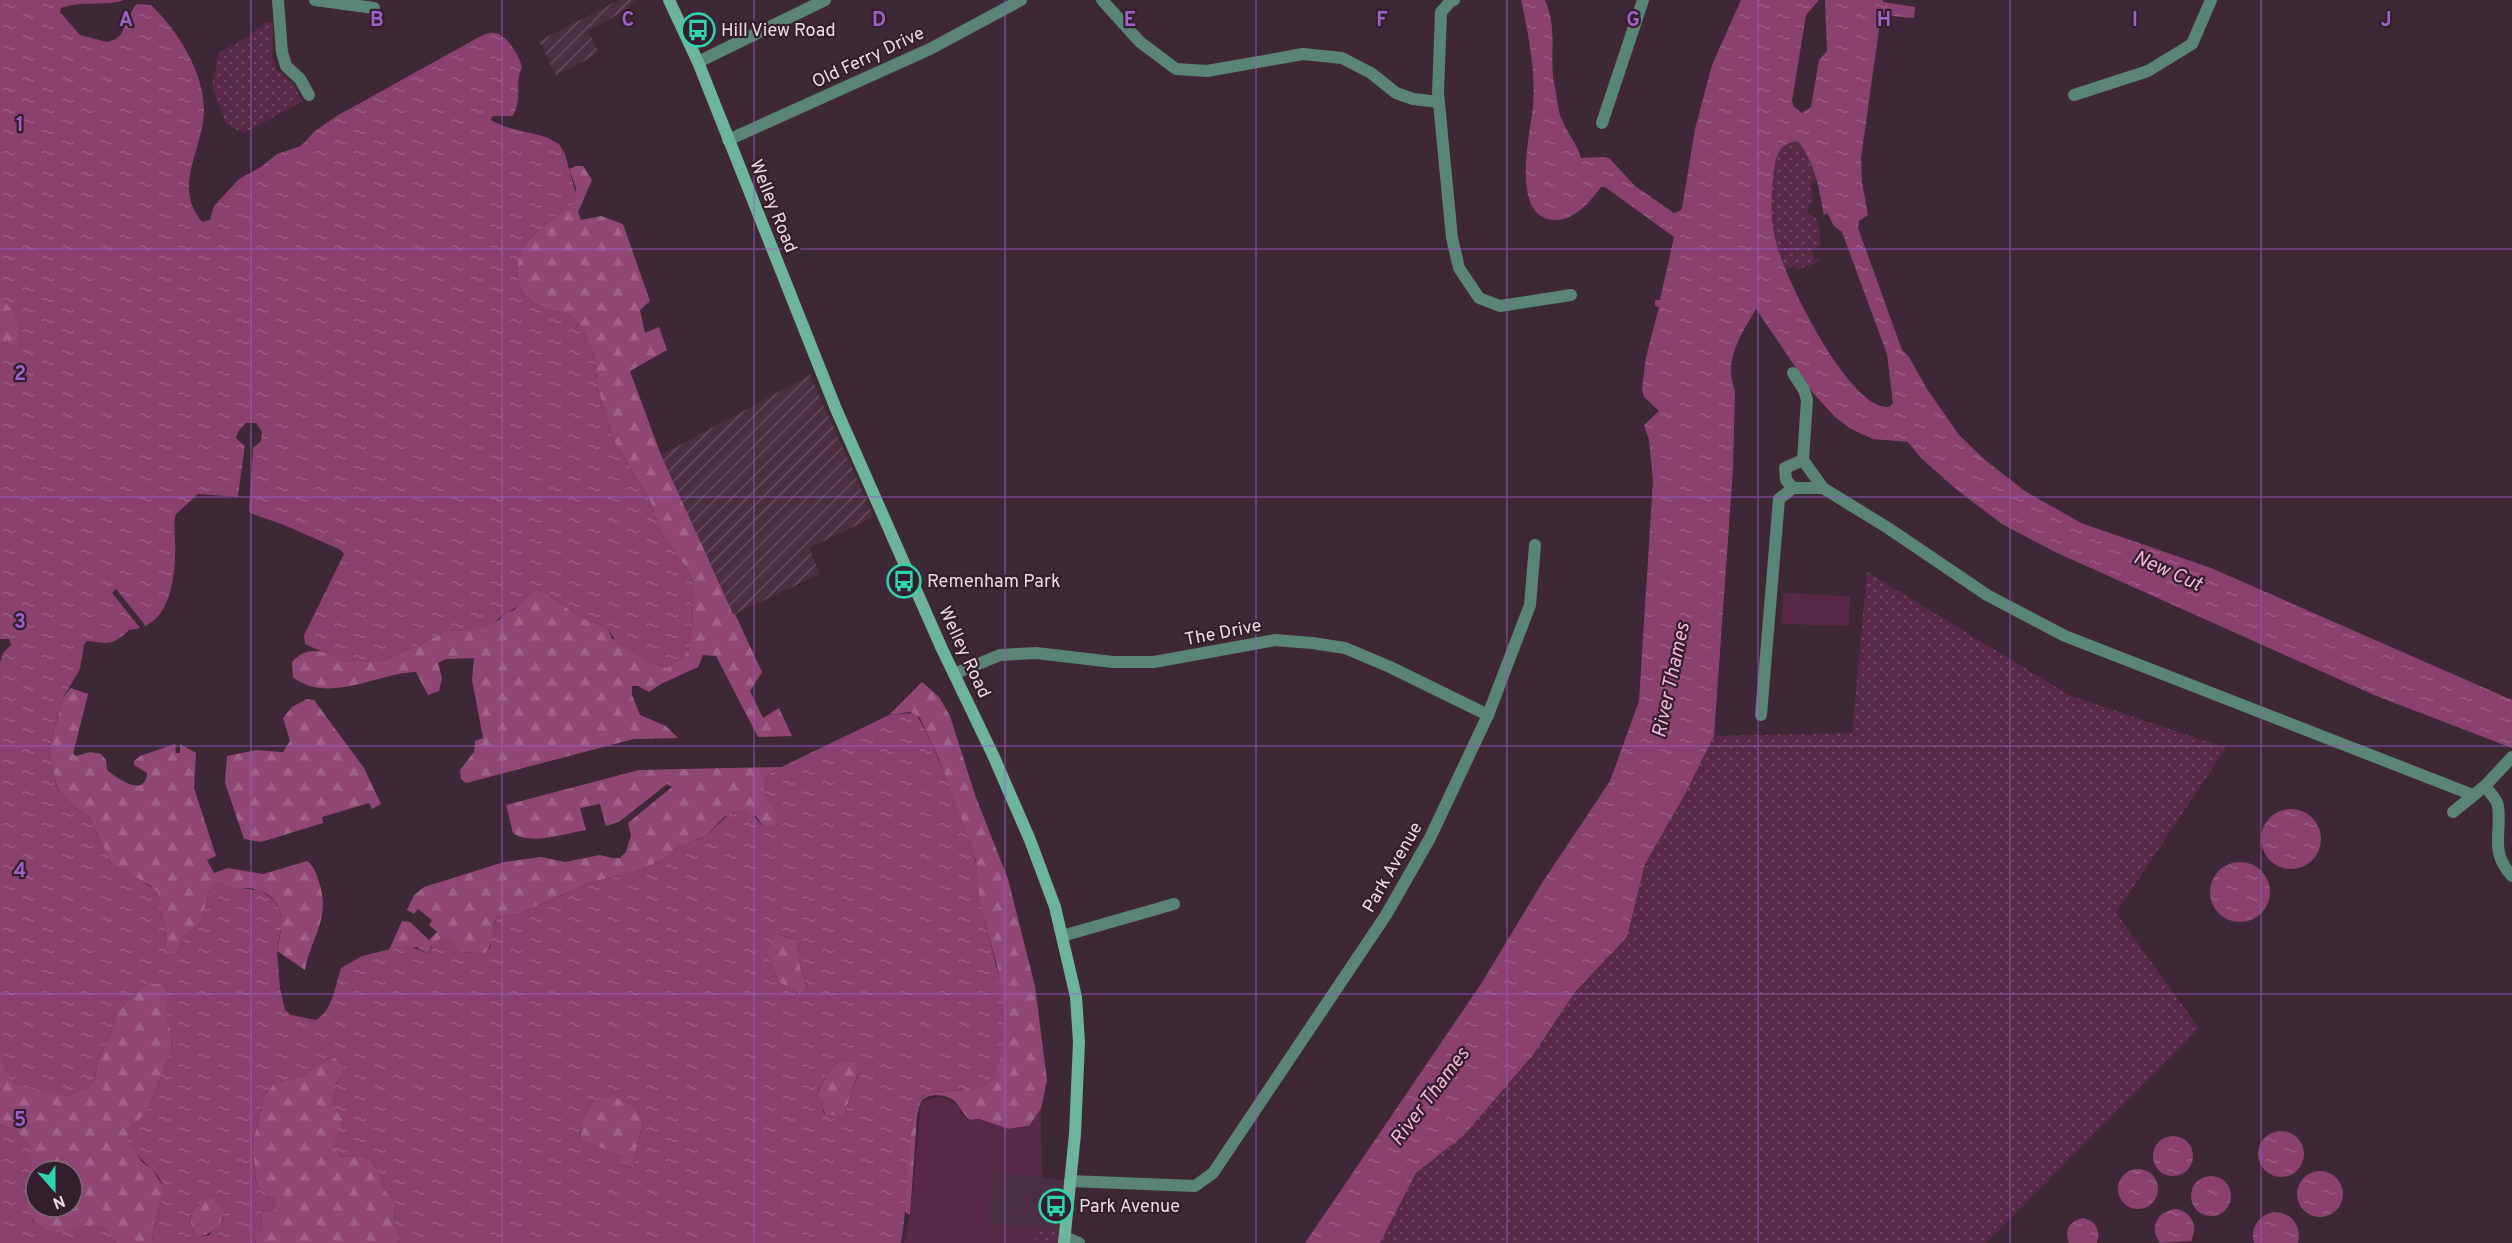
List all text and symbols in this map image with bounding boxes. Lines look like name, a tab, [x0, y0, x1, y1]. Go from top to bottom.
text: A	[119, 8, 133, 34]
text: B	[370, 8, 384, 34]
text: C	[622, 8, 634, 34]
text: E	[1124, 8, 1136, 34]
text: F	[1376, 8, 1388, 34]
text: G	[1626, 8, 1640, 34]
text: H	[1877, 8, 1891, 34]
text: I	[2132, 8, 2138, 34]
text: J	[2380, 8, 2392, 34]
bus stop icon: Hill View Road	[680, 12, 716, 48]
place label: Hill View Road	[721, 20, 836, 43]
street label: Old Ferry Drive	[809, 22, 927, 92]
text: 1	[16, 113, 24, 139]
street label: Welley Road	[743, 157, 802, 257]
text: 2	[14, 362, 26, 388]
water label: New Cut	[2129, 545, 2206, 599]
bus stop icon: Remenham Park	[886, 563, 922, 599]
place label: Remenham Park	[927, 571, 1060, 594]
street label: Welley Road	[932, 603, 995, 702]
text: 3	[14, 610, 26, 636]
street label: The Drive	[1183, 615, 1264, 652]
water label: River Thames	[1647, 619, 1697, 740]
street label: Park Avenue	[1358, 818, 1428, 917]
text: 4	[14, 859, 26, 885]
water label: River Thames	[1385, 1042, 1477, 1152]
text: 5	[14, 1108, 26, 1134]
north arrow	[24, 1159, 84, 1219]
bus stop icon: Park Avenue	[1038, 1188, 1074, 1224]
text: N	[50, 1190, 68, 1213]
place label: Park Avenue	[1079, 1196, 1180, 1219]

